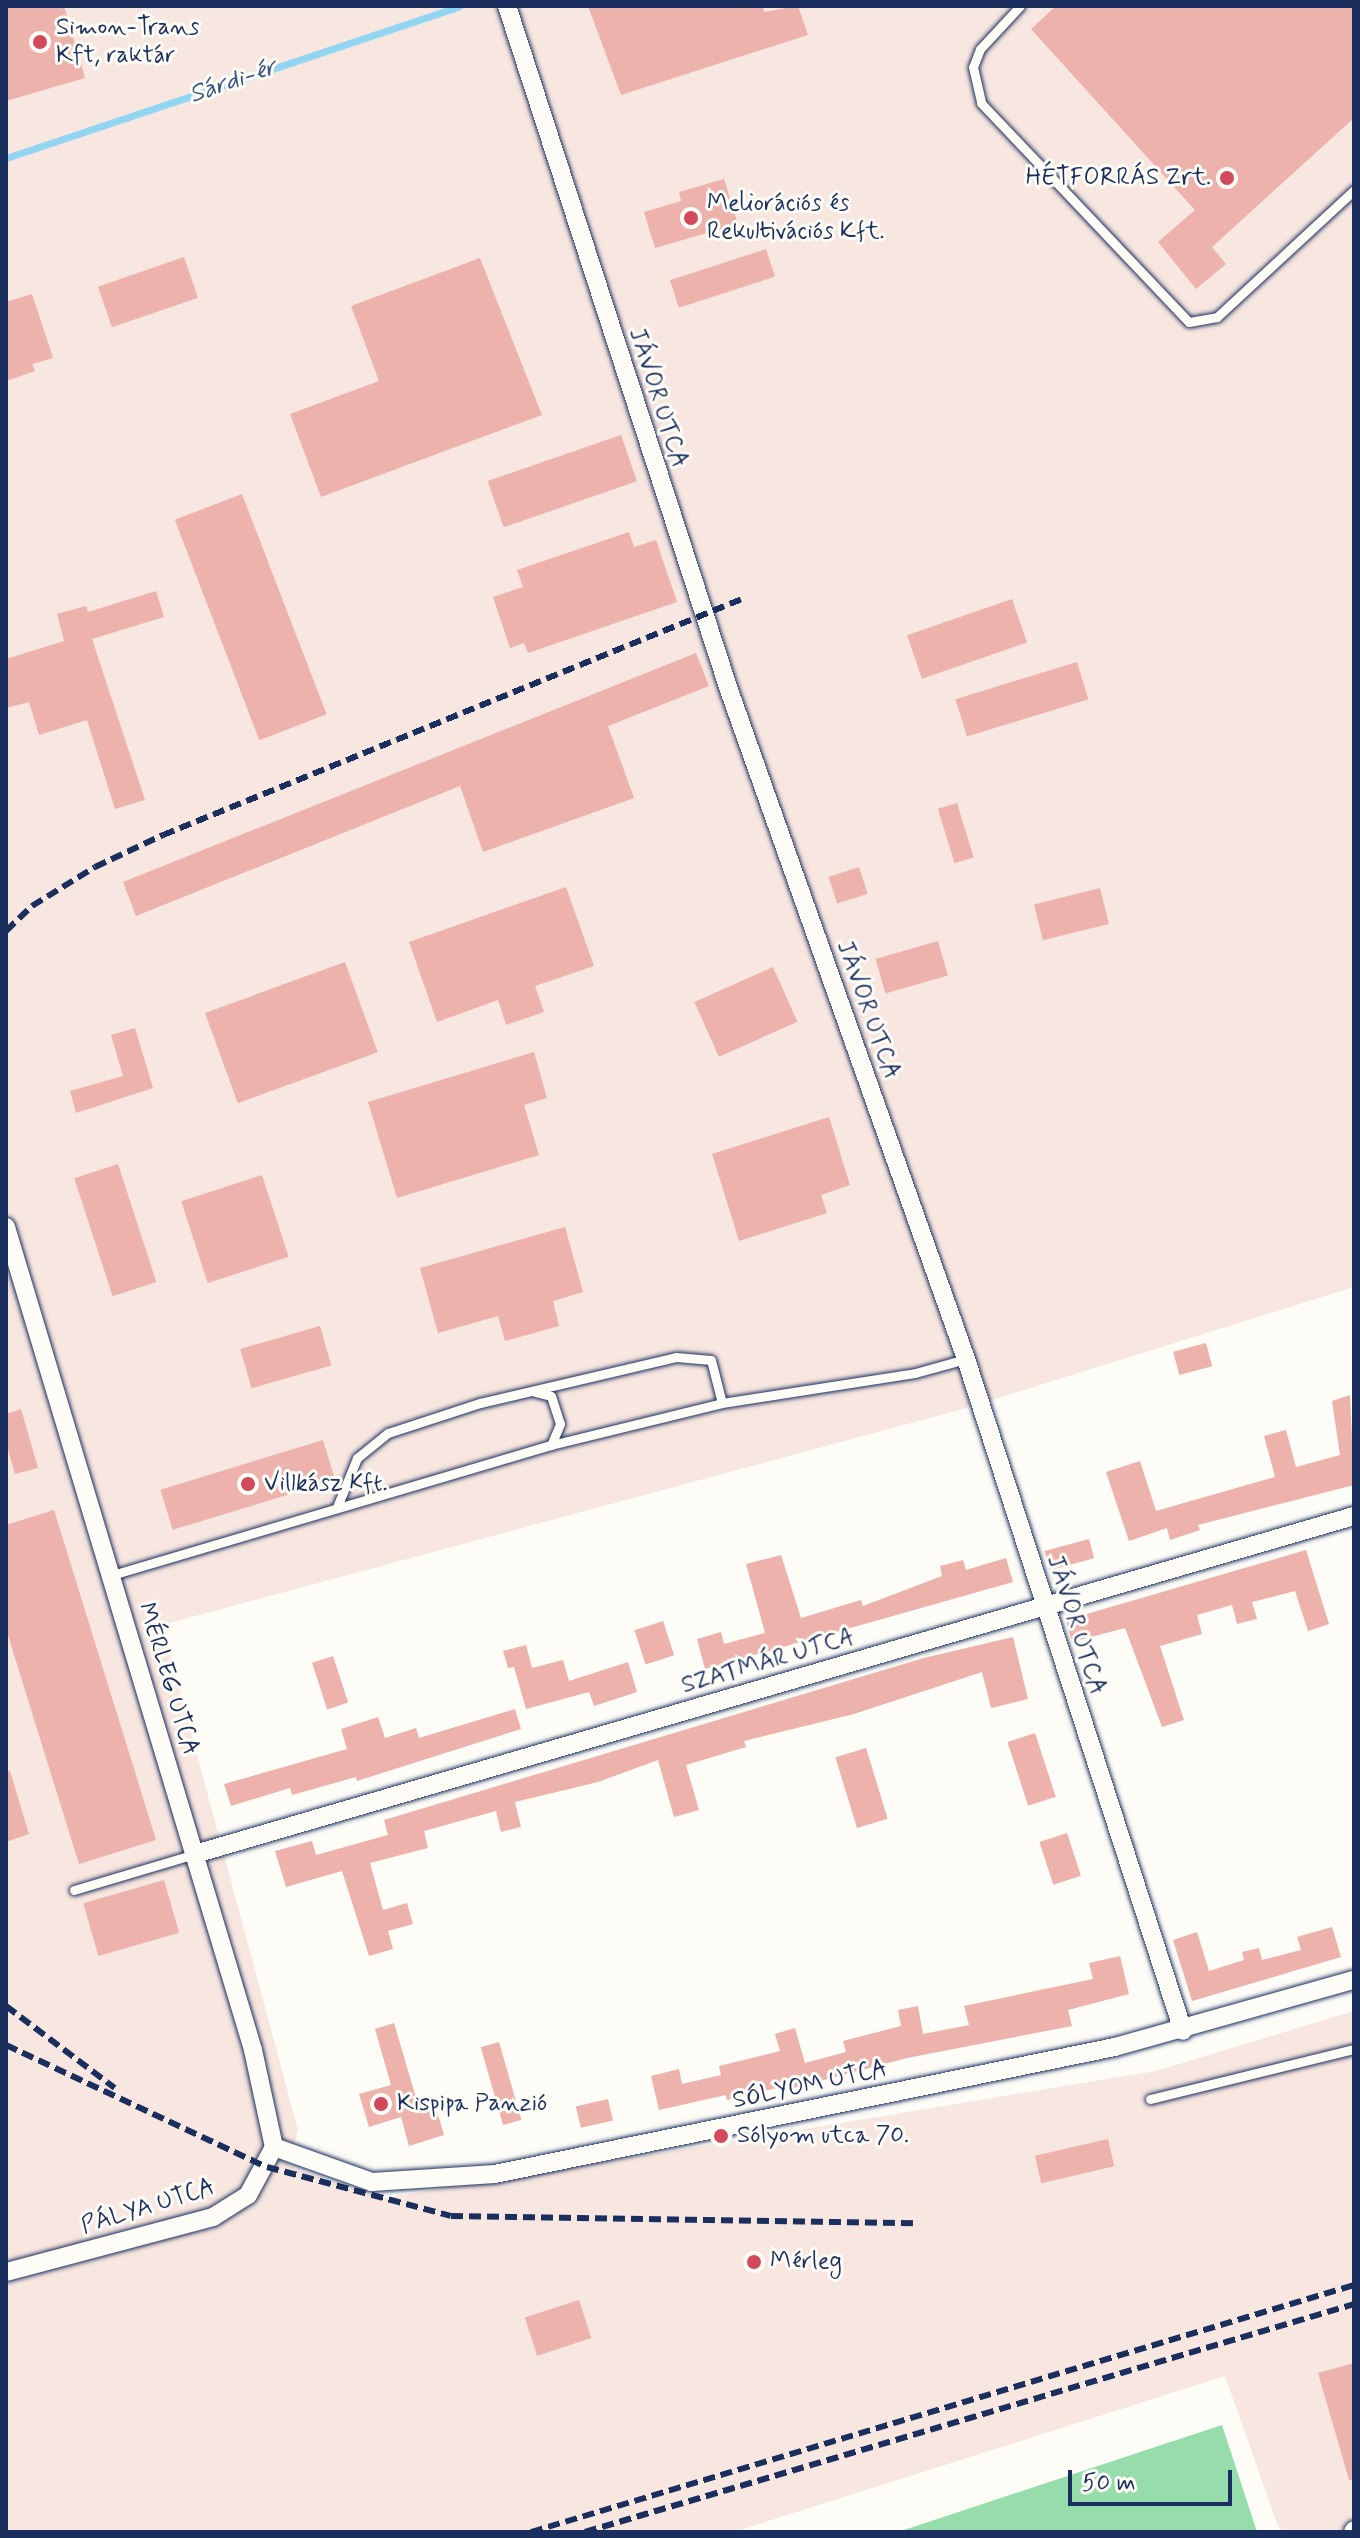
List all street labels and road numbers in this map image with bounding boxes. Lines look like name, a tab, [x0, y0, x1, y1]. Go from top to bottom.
street label: JÁVOR UTCA	[623, 327, 693, 469]
street label: JÁVOR UTCA	[831, 939, 905, 1081]
street label: JÁVOR UTCA	[1041, 1554, 1111, 1696]
street label: MÉRLEG UTCA	[131, 1599, 205, 1759]
street label: SZATMÁR UTCA	[680, 1624, 856, 1700]
street label: SÓLYOM UTCA	[730, 2055, 890, 2115]
street label: PÁLYA UTCA	[78, 2173, 218, 2241]

